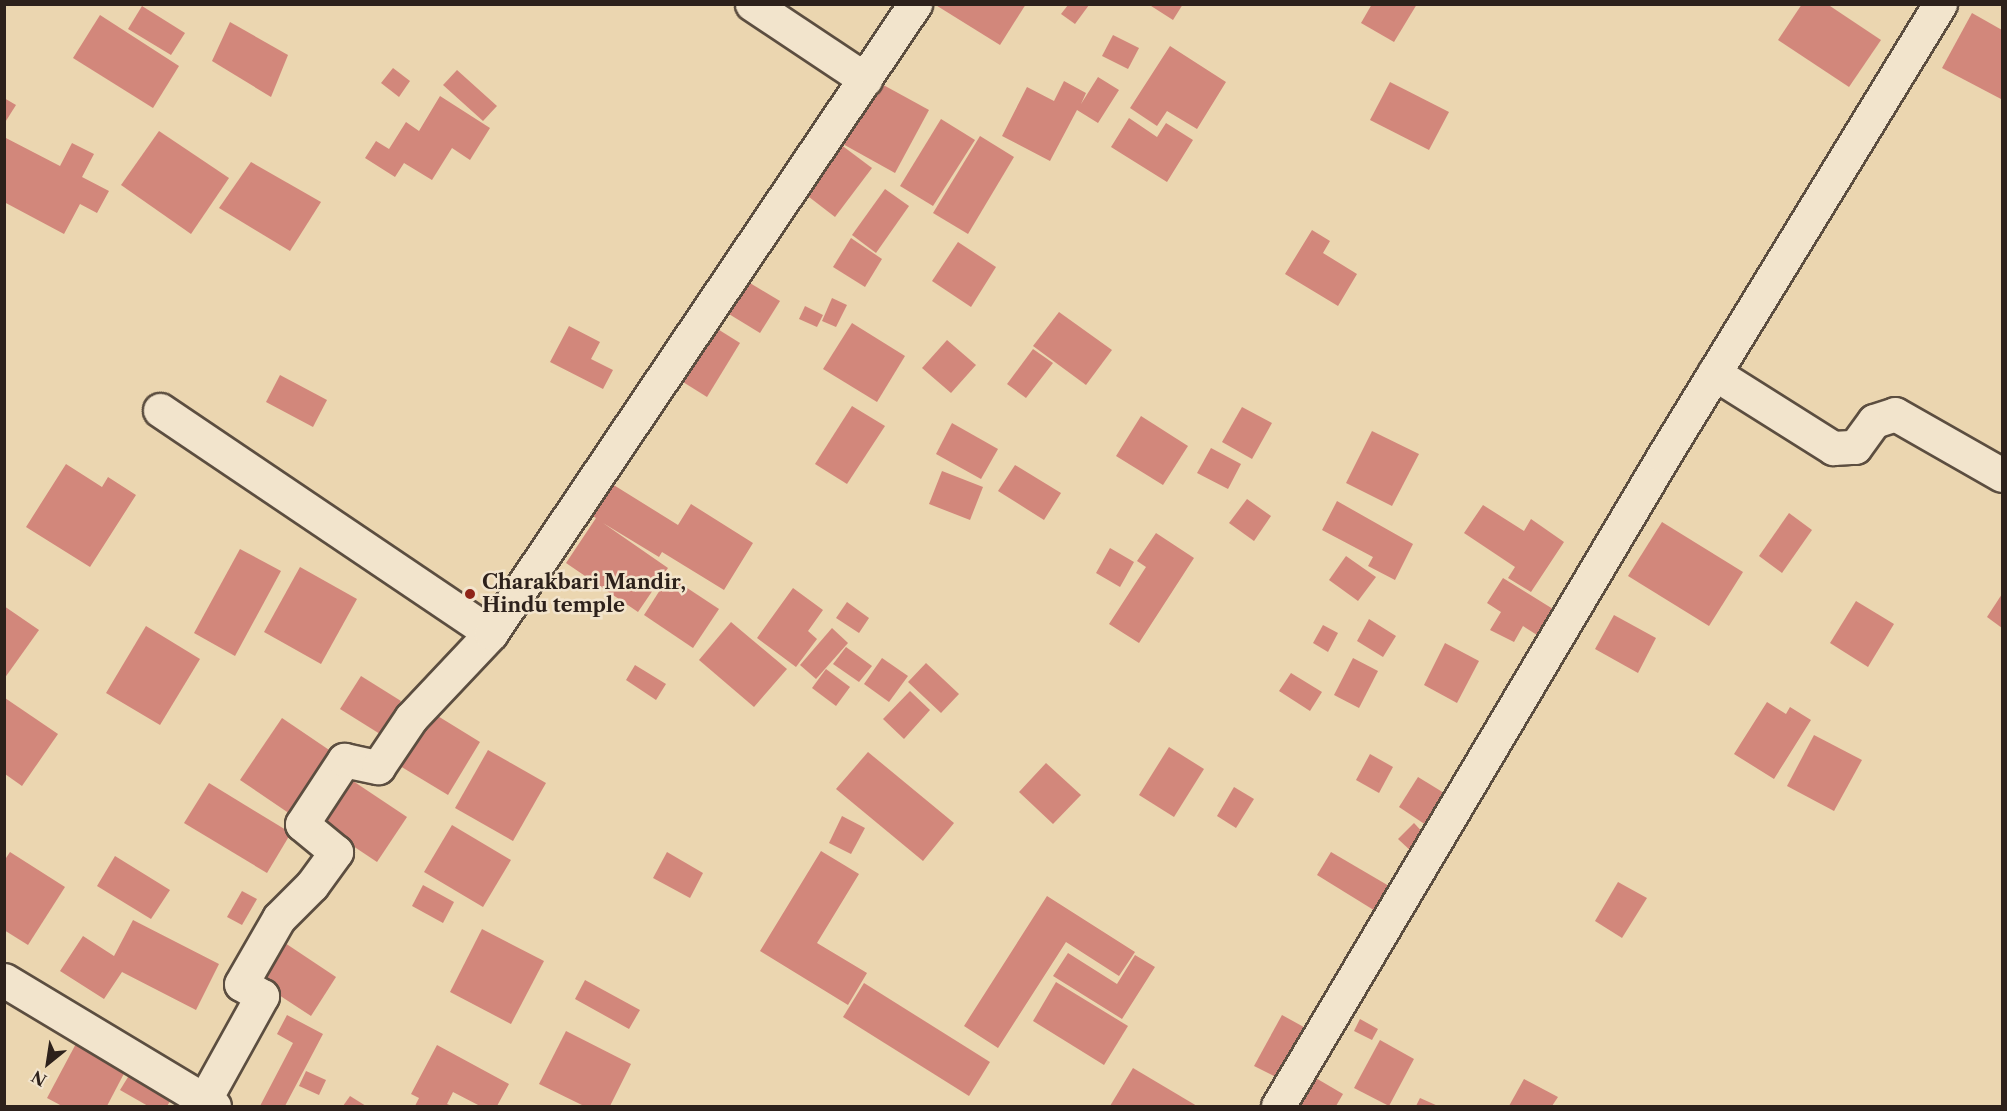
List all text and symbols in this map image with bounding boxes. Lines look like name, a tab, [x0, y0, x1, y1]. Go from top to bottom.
place label: Charakbari Mandir, Hindu temple	[482, 570, 686, 617]
marker: Charakbari Mandir, Hindu temple	[463, 587, 477, 601]
north arrow	[18, 1033, 78, 1093]
text: N	[28, 1066, 50, 1091]

